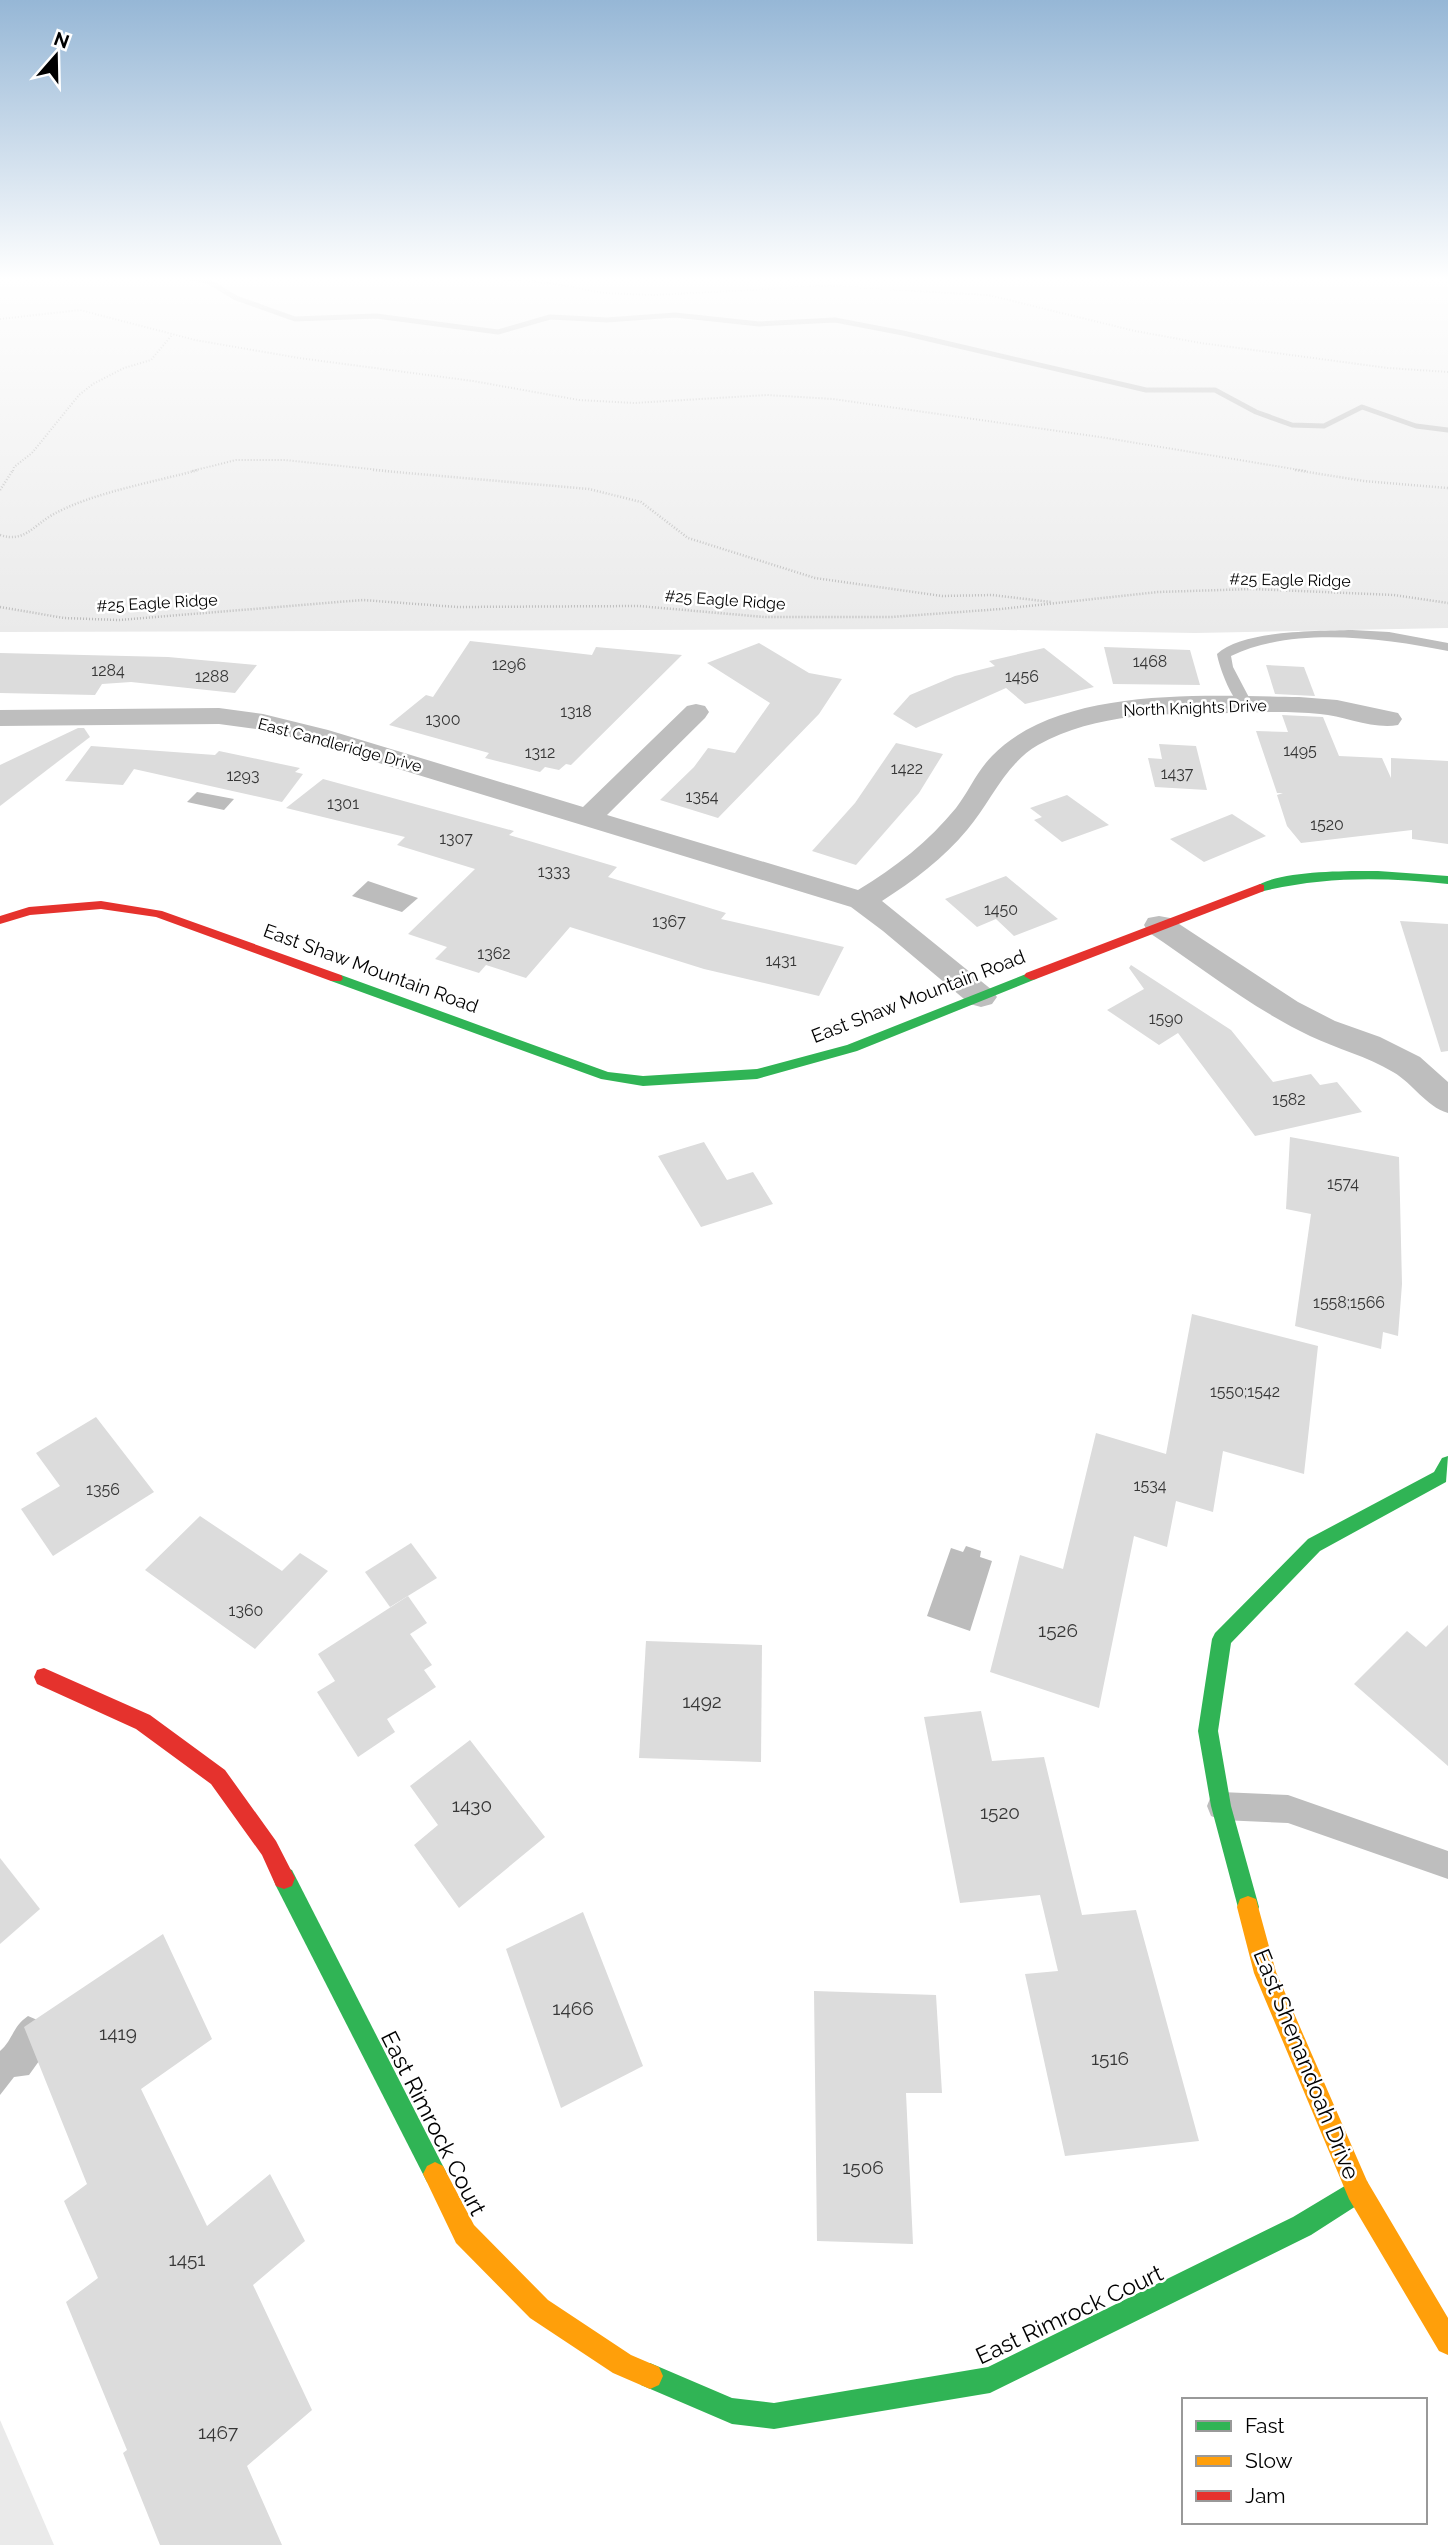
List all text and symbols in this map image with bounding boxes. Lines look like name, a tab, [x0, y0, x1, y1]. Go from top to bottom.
north arrow	[21, 21, 91, 91]
text: N	[51, 27, 72, 53]
street label: #25 Eagle Ridge	[1229, 569, 1351, 591]
street label: #25 Eagle Ridge	[664, 586, 786, 614]
street label: #25 Eagle Ridge	[96, 590, 218, 616]
house number: 1468	[1133, 652, 1167, 671]
house number: 1296	[492, 655, 526, 674]
house number: 1284	[91, 661, 125, 680]
house number: 1288	[195, 667, 229, 686]
house number: 1456	[1005, 667, 1039, 686]
street label: North Knights Drive	[1123, 696, 1267, 720]
house number: 1318	[560, 702, 592, 721]
house number: 1300	[426, 710, 460, 729]
street label: East Candleridge Drive	[256, 714, 424, 776]
house number: 1495	[1283, 741, 1317, 760]
house number: 1312	[525, 743, 555, 762]
house number: 1422	[891, 759, 923, 778]
house number: 1437	[1161, 764, 1194, 783]
house number: 1293	[226, 766, 260, 785]
house number: 1354	[686, 787, 719, 806]
house number: 1301	[327, 794, 359, 813]
house number: 1520	[1310, 815, 1344, 834]
house number: 1307	[439, 829, 473, 848]
house number: 1333	[538, 862, 570, 881]
house number: 1450	[984, 900, 1018, 919]
house number: 1367	[652, 912, 686, 931]
street label: East Shaw Mountain Road	[261, 919, 481, 1017]
house number: 1362	[477, 944, 511, 963]
street label: East Shaw Mountain Road	[808, 945, 1028, 1047]
house number: 1431	[766, 951, 797, 970]
house number: 1590	[1149, 1009, 1183, 1028]
house number: 1582	[1272, 1090, 1306, 1109]
house number: 1574	[1327, 1174, 1359, 1193]
house number: 1558;1566	[1313, 1293, 1385, 1312]
house number: 1550;1542	[1210, 1382, 1280, 1401]
house number: 1534	[1134, 1476, 1167, 1495]
house number: 1356	[86, 1480, 120, 1499]
house number: 1360	[229, 1601, 263, 1620]
house number: 1526	[1038, 1619, 1078, 1641]
house number: 1492	[682, 1690, 722, 1712]
house number: 1430	[452, 1794, 492, 1816]
house number: 1520	[980, 1801, 1020, 1823]
street label: East Shenandoah Drive	[1248, 1945, 1366, 2183]
house number: 1466	[552, 1997, 594, 2019]
house number: 1419	[99, 2022, 137, 2044]
street label: East Rimrock Court	[376, 2026, 492, 2220]
house number: 1516	[1091, 2047, 1129, 2069]
house number: 1506	[842, 2156, 884, 2178]
house number: 1451	[169, 2248, 206, 2270]
street label: East Rimrock Court	[971, 2259, 1167, 2369]
legend	[1182, 2398, 1427, 2524]
text: Fast	[1245, 2413, 1285, 2438]
house number: 1467	[198, 2421, 238, 2443]
text: Slow	[1245, 2448, 1293, 2473]
text: Jam	[1245, 2483, 1286, 2508]

